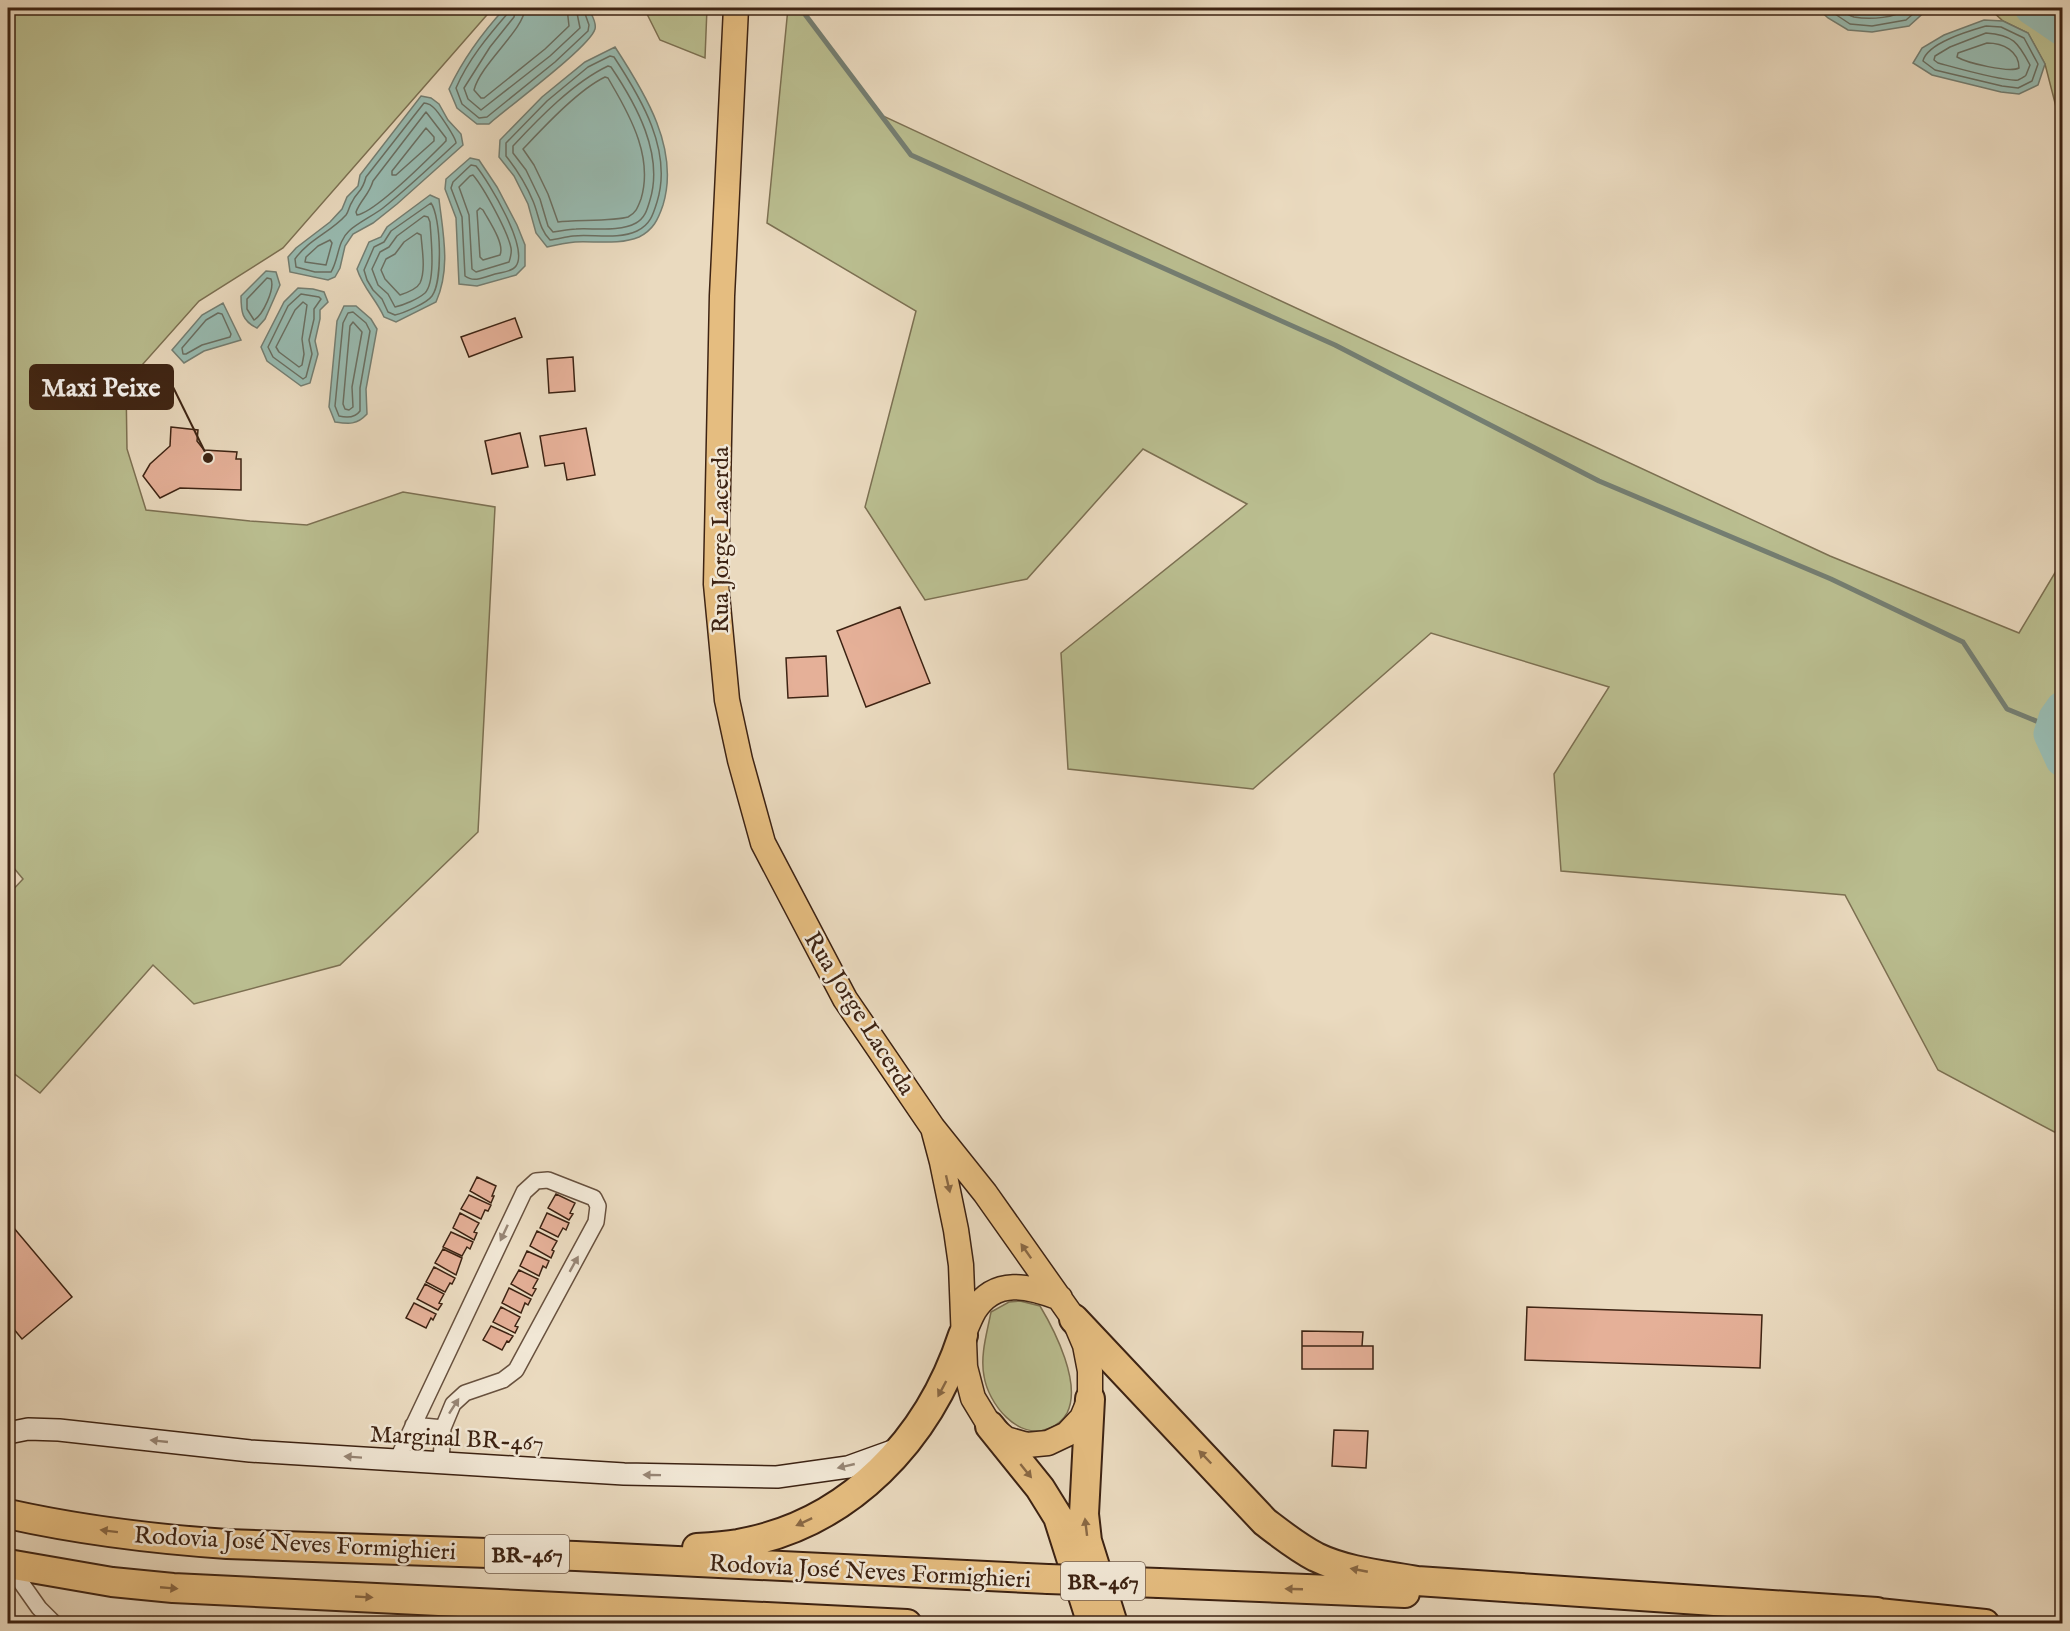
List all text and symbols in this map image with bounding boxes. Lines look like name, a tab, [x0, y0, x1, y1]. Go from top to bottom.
callout: Maxi Peixe	[30, 365, 173, 409]
text: Maxi Peixe	[42, 372, 161, 405]
street label: Rua Jorge Lacerda	[706, 446, 737, 634]
street label: Rua Jorge Lacerda	[796, 926, 922, 1102]
one-way arrow	[943, 1175, 953, 1194]
one-way arrow	[500, 1224, 509, 1241]
one-way arrow	[1020, 1243, 1032, 1259]
one-way arrow	[569, 1255, 579, 1272]
one-way arrow	[937, 1381, 947, 1398]
one-way arrow	[448, 1399, 460, 1415]
street label: Marginal BR-467	[369, 1419, 545, 1460]
one-way arrow	[149, 1436, 168, 1445]
one-way arrow	[1198, 1449, 1212, 1464]
one-way arrow	[343, 1453, 362, 1462]
one-way arrow	[836, 1462, 855, 1471]
one-way arrow	[1019, 1464, 1032, 1479]
one-way arrow	[643, 1470, 662, 1480]
one-way arrow	[795, 1517, 812, 1526]
one-way arrow	[1081, 1517, 1090, 1536]
street label: Rodovia José Neves Formighieri	[133, 1521, 457, 1568]
one-way arrow	[99, 1527, 118, 1536]
road number: BR-467	[485, 1535, 569, 1573]
street label: Rodovia José Neves Formighieri	[708, 1549, 1032, 1596]
road number: BR-467	[1061, 1562, 1145, 1600]
one-way arrow	[1349, 1565, 1368, 1574]
one-way arrow	[160, 1583, 179, 1593]
one-way arrow	[1284, 1584, 1303, 1594]
one-way arrow	[354, 1593, 373, 1602]

